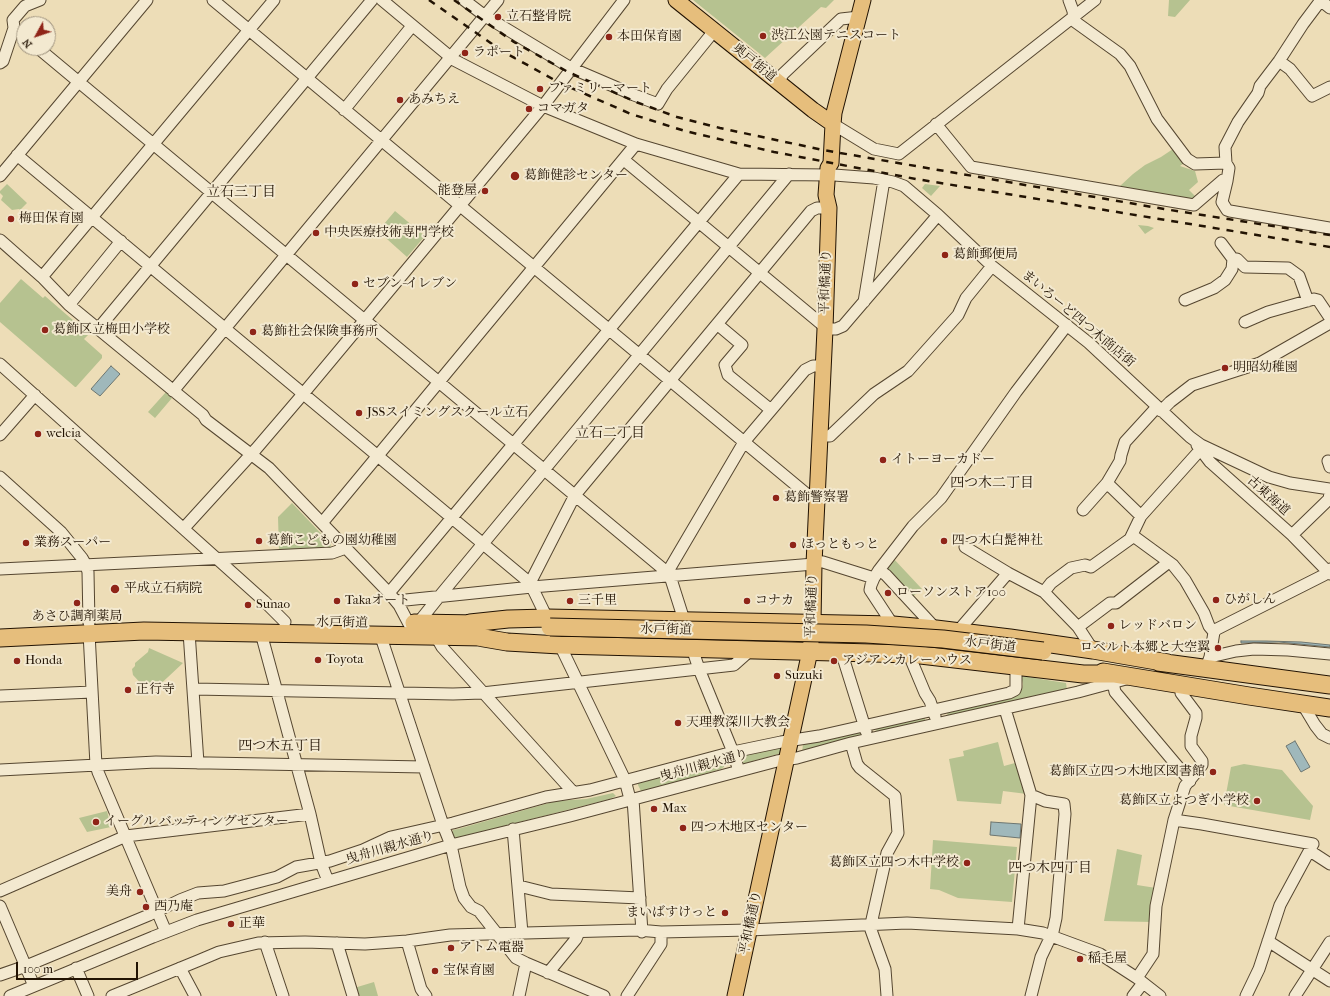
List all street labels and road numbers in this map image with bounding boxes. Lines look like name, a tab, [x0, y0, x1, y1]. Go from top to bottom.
street label: 奥戸街道	[729, 41, 779, 85]
street label: 平和橋通り	[817, 249, 835, 315]
street label: まいろーど四つ木商店街	[1018, 267, 1138, 371]
street label: 古東海道	[1243, 473, 1293, 519]
street label: 平和橋通り	[803, 573, 821, 639]
street label: 水戸街道	[316, 615, 368, 631]
street label: 水戸街道	[640, 622, 692, 638]
street label: 水戸街道	[963, 634, 1017, 656]
street label: 曳舟川親水通り	[658, 747, 750, 785]
street label: 曳舟川親水通り	[344, 828, 436, 868]
street label: 平和橋通り	[737, 890, 765, 956]

